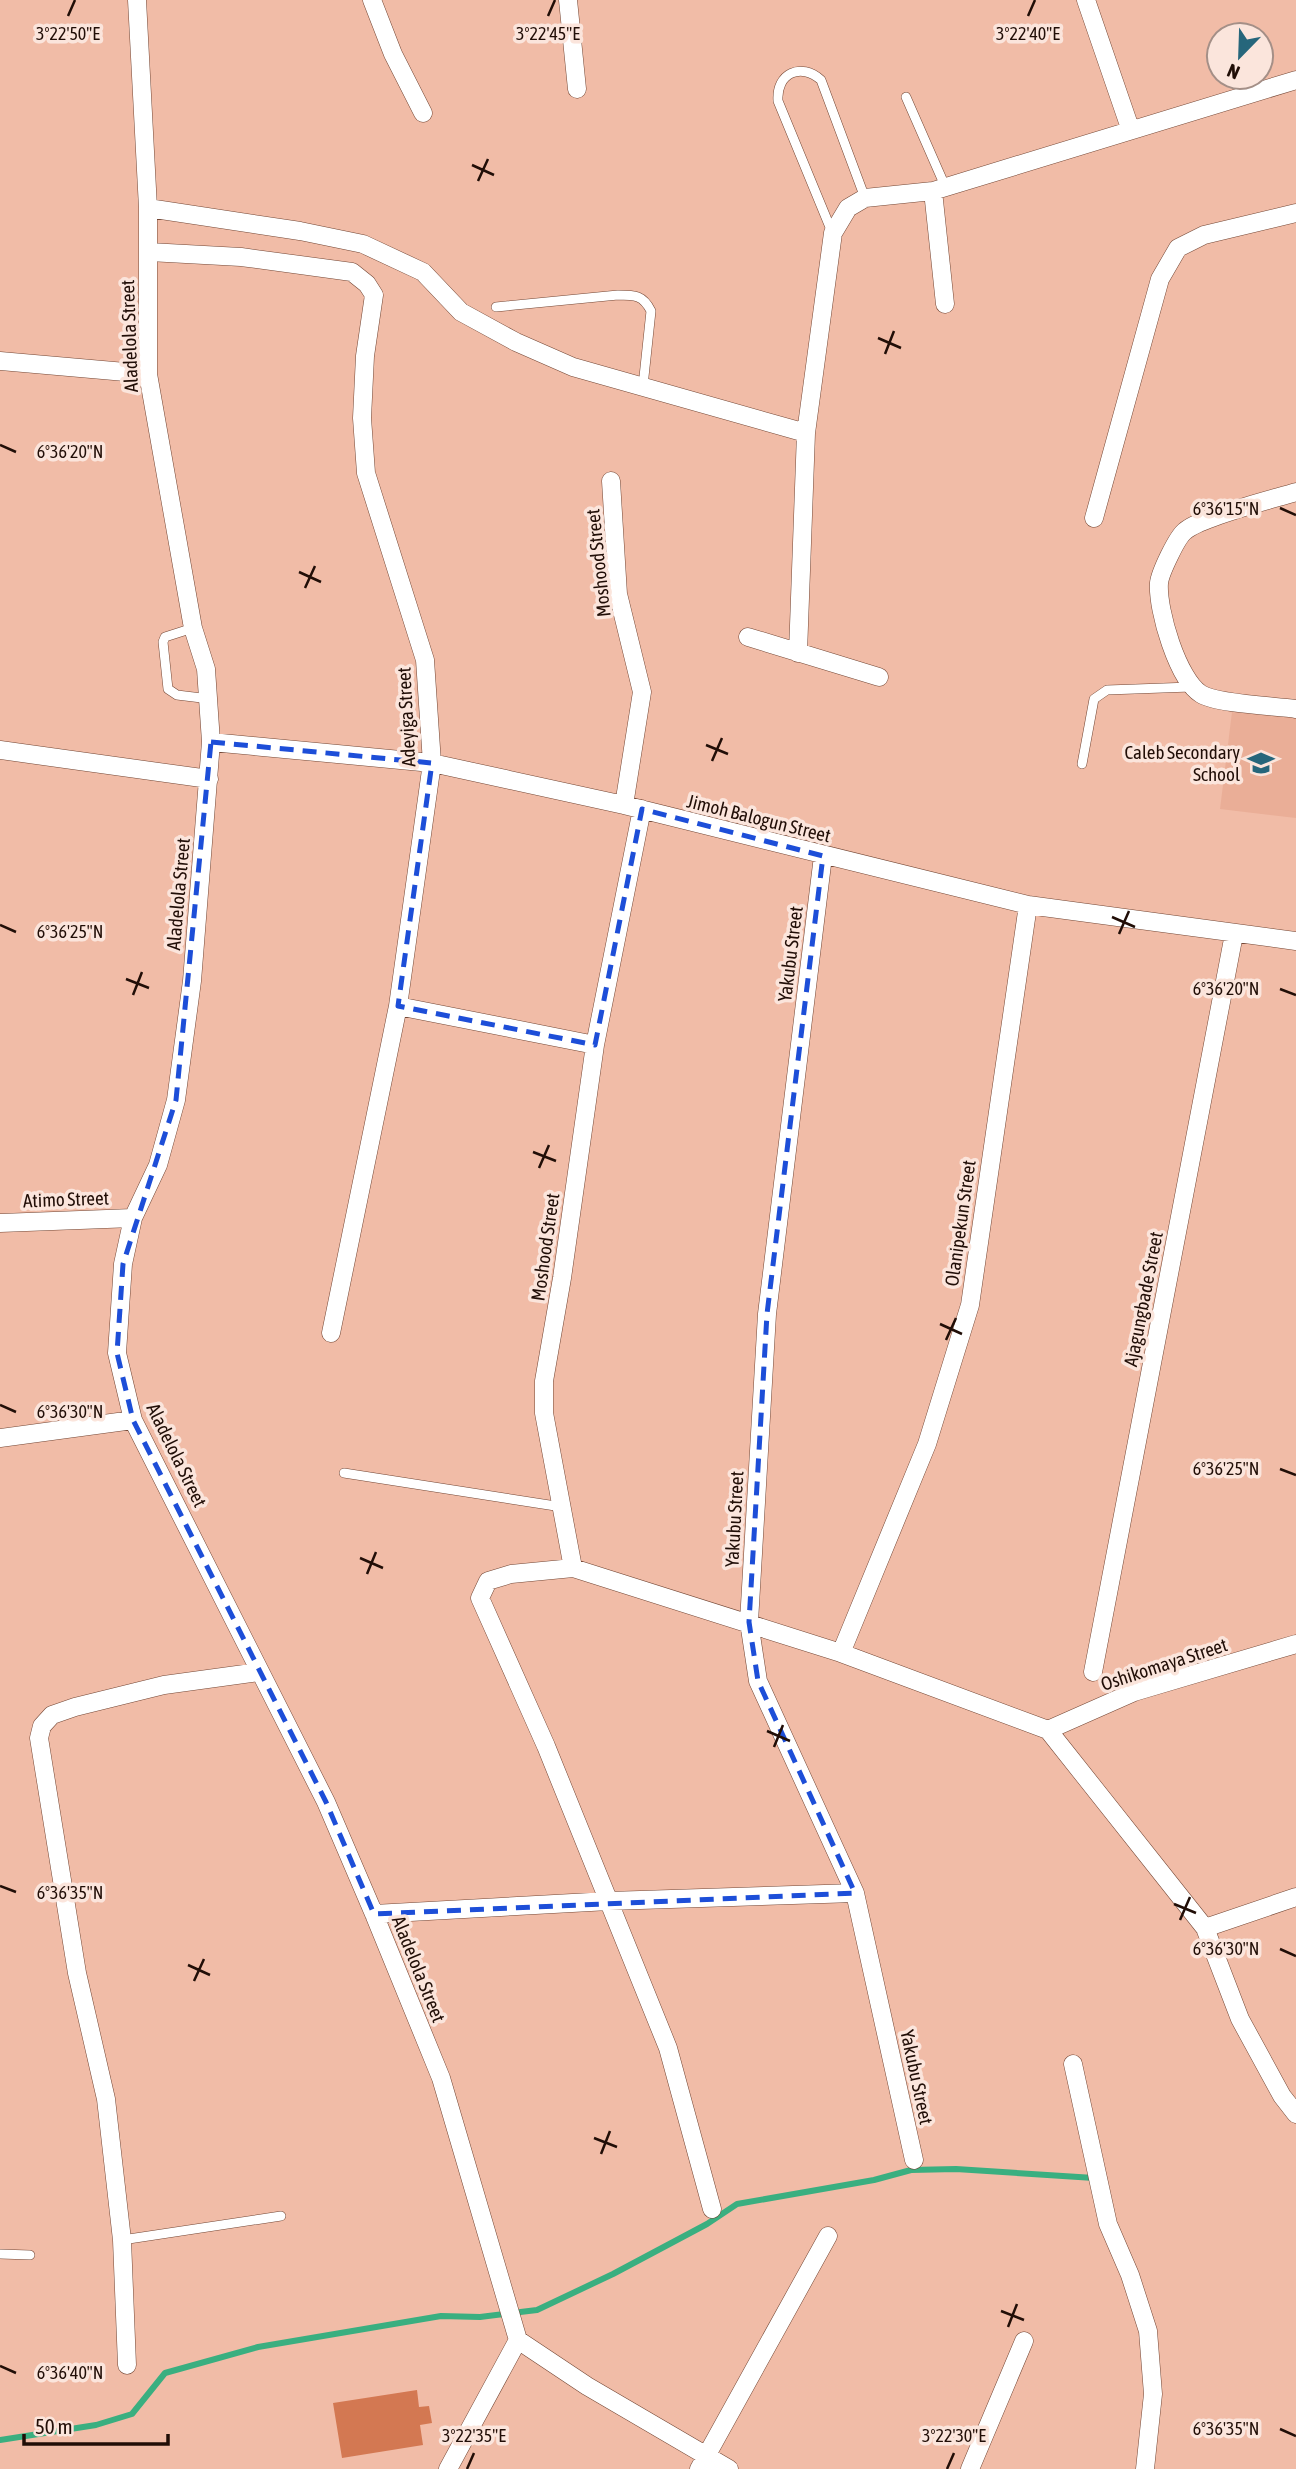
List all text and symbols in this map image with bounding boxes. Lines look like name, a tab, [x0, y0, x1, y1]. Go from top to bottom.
north arrow	[1205, 21, 1275, 91]
text: 3°22'50"E	[36, 23, 100, 44]
text: 3°22'45"E	[516, 23, 580, 44]
text: 3°22'40"E	[996, 23, 1060, 44]
text: N	[1224, 59, 1243, 84]
street label: Aladelola Street	[116, 279, 142, 393]
text: 6°36'20"N	[37, 441, 103, 462]
text: 6°36'15"N	[1193, 498, 1259, 519]
street label: Moshood Street	[581, 508, 615, 618]
street label: Adeyiga Street	[392, 667, 420, 767]
place label: Caleb Secondary School	[1125, 741, 1240, 785]
school or university icon: Caleb Secondary School	[1246, 748, 1276, 778]
street label: Jimoh Balogun Street	[685, 790, 833, 846]
street label: Aladelola Street	[162, 837, 194, 951]
street label: Yakubu Street	[773, 905, 807, 1003]
text: 6°36'25"N	[37, 921, 103, 942]
text: 6°36'20"N	[1193, 978, 1259, 999]
street label: Olanipekun Street	[940, 1158, 980, 1288]
street label: Atimo Street	[23, 1187, 109, 1211]
street label: Moshood Street	[527, 1192, 563, 1302]
street label: Ajagungbade Street	[1119, 1230, 1167, 1368]
street label: Aladelola Street	[142, 1400, 212, 1510]
text: 6°36'30"N	[37, 1401, 103, 1422]
text: 6°36'25"N	[1193, 1458, 1259, 1479]
street label: Yakubu Street	[720, 1470, 748, 1568]
street label: Oshikomaya Street	[1098, 1633, 1230, 1695]
text: 6°36'35"N	[37, 1882, 103, 1903]
street label: Aladelola Street	[388, 1913, 450, 2025]
text: 6°36'30"N	[1193, 1938, 1259, 1959]
street label: Yakubu Street	[896, 2028, 938, 2126]
text: 6°36'40"N	[37, 2362, 103, 2383]
scale bar	[24, 2402, 168, 2446]
text: 50 m	[35, 2414, 73, 2438]
text: 6°36'35"N	[1193, 2418, 1259, 2439]
text: 3°22'35"E	[442, 2425, 506, 2446]
text: 3°22'30"E	[922, 2425, 986, 2446]

